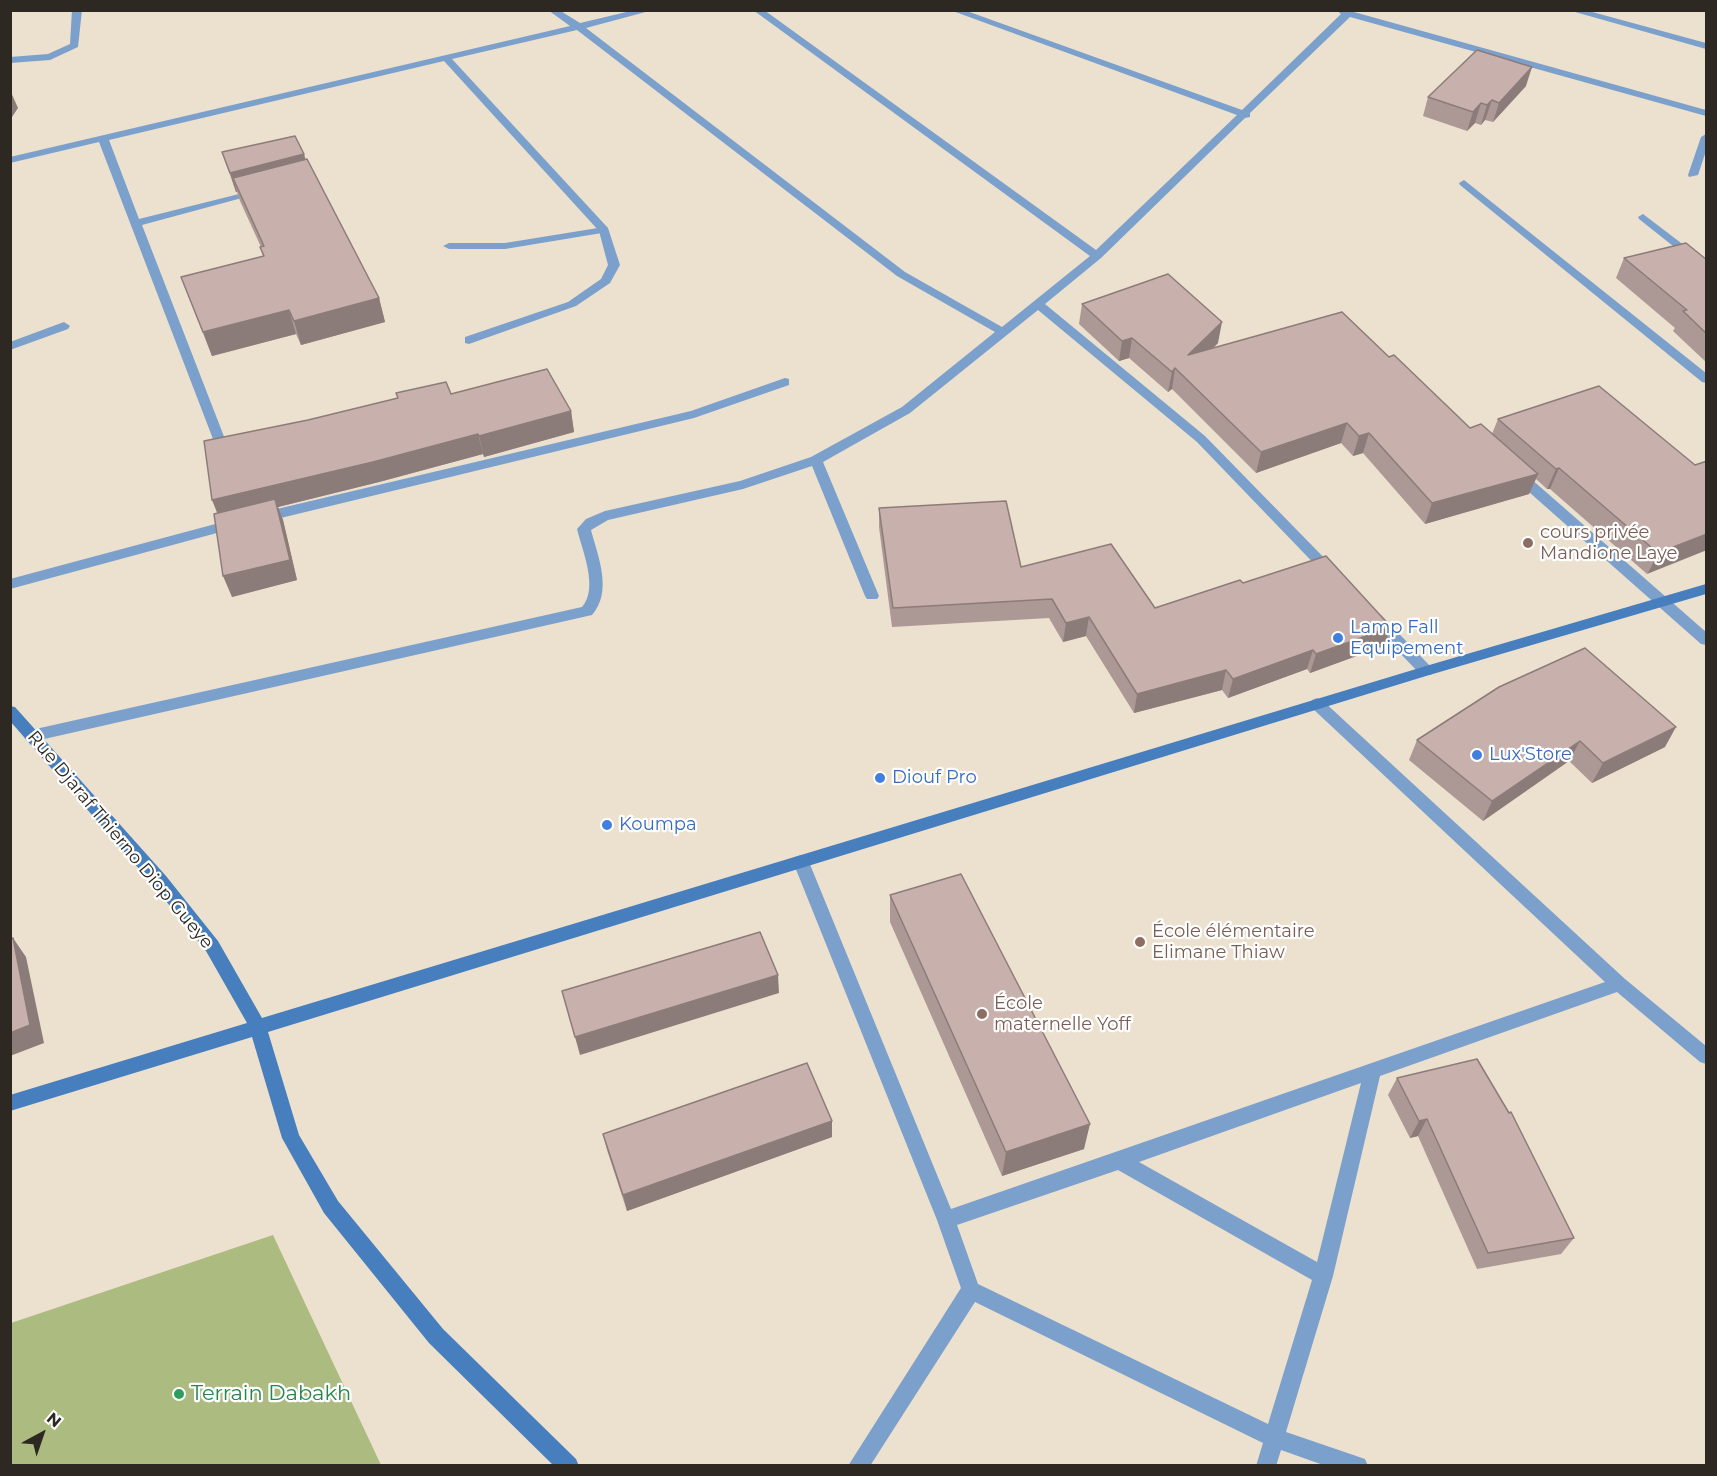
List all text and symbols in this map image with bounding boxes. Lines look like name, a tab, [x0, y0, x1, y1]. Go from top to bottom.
place label: cours privée Mandione Laye	[1540, 522, 1677, 564]
marker: cours privée Mandione Laye	[1521, 536, 1535, 550]
place label: Lamp Fall Equipement	[1350, 617, 1464, 660]
marker: Lamp Fall Equipement	[1331, 631, 1345, 645]
street label: Rue Djaraf Thierno Diop Gueye	[23, 727, 217, 953]
place label: Lux'Store	[1489, 744, 1572, 766]
marker: Lux'Store	[1470, 748, 1484, 762]
place label: Diouf Pro	[892, 767, 977, 789]
marker: Diouf Pro	[873, 771, 887, 785]
place label: Koumpa	[619, 814, 697, 836]
marker: Koumpa	[600, 818, 614, 832]
place label: École élémentaire Elimane Thiaw	[1152, 921, 1315, 964]
marker: École élémentaire Elimane Thiaw	[1133, 935, 1147, 949]
place label: École maternelle Yoff	[994, 993, 1131, 1036]
marker: École maternelle Yoff	[975, 1007, 989, 1021]
place label: Terrain Dabakh	[191, 1381, 351, 1407]
marker: Terrain Dabakh	[172, 1387, 186, 1401]
north arrow	[12, 1404, 72, 1464]
text: N	[43, 1408, 65, 1431]

